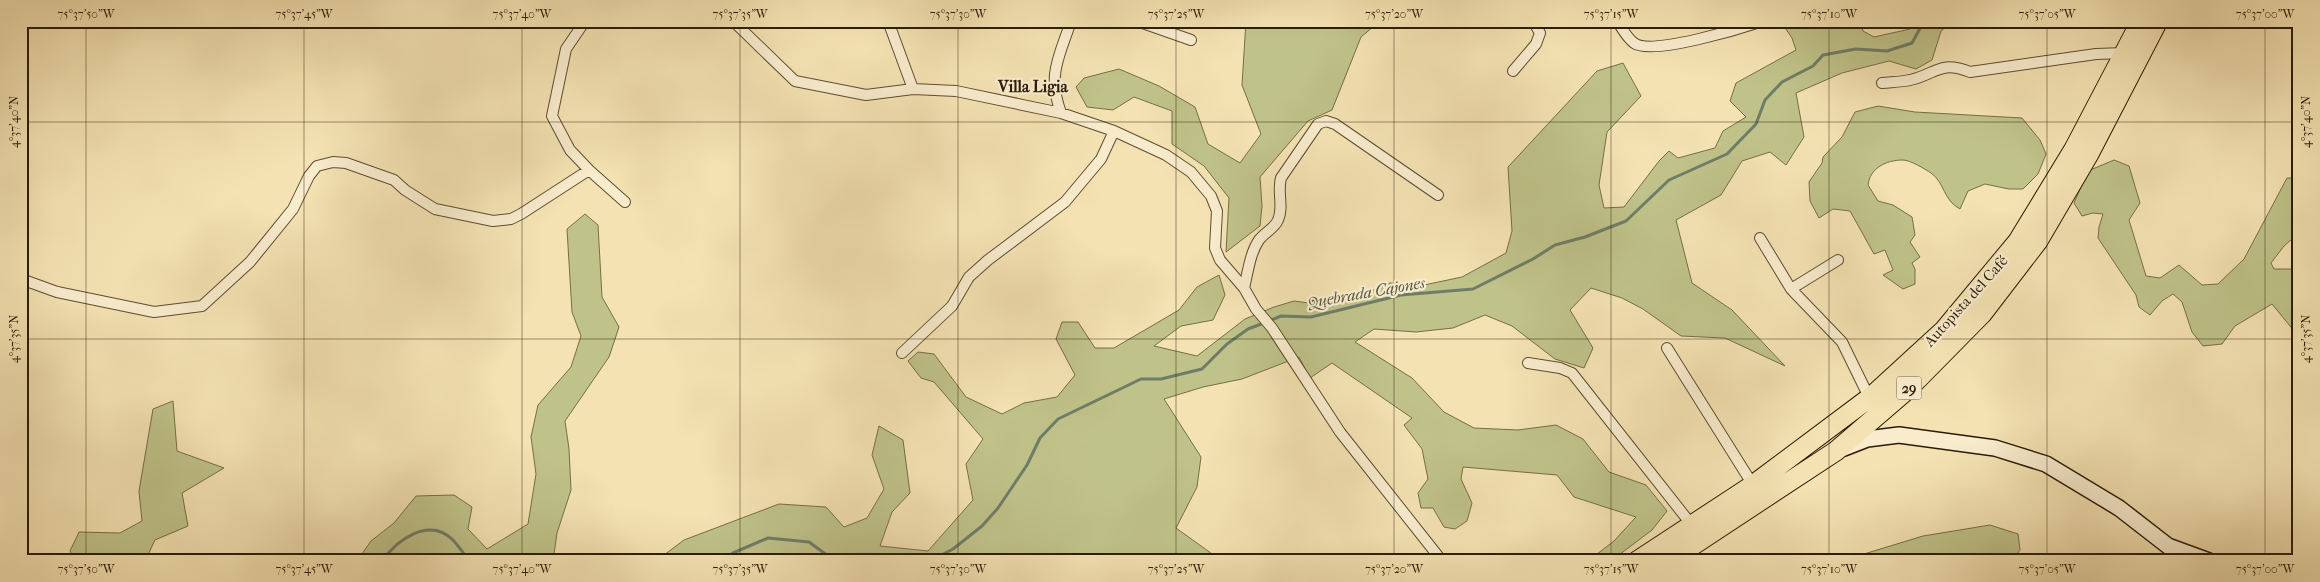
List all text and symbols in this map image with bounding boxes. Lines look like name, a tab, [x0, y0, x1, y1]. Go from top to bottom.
text: 75°37'50"W	[58, 7, 116, 21]
text: 75°37'45"W	[275, 7, 334, 21]
text: 75°37'40"W	[493, 7, 553, 21]
text: 75°37'35"W	[712, 7, 769, 21]
text: 75°37'30"W	[930, 7, 988, 21]
text: 75°37'25"W	[1148, 7, 1205, 21]
text: 75°37'20"W	[1365, 7, 1424, 21]
text: 75°37'15"W	[1584, 7, 1639, 21]
text: 75°37'10"W	[1801, 7, 1858, 21]
text: 75°37'05"W	[2019, 7, 2077, 21]
text: 75°37'00"W	[2236, 7, 2295, 21]
district label: Villa Ligia	[997, 77, 1069, 97]
text: 4°37'40"N	[7, 96, 21, 148]
text: 4°37'40"N	[2299, 96, 2313, 148]
street label: Autopista del Café	[1920, 251, 2012, 351]
water label: Quebrada Cajones	[1305, 273, 1427, 313]
text: 4°37'35"N	[7, 315, 21, 363]
text: 4°37'35"N	[2299, 315, 2313, 363]
road number: 29	[1896, 376, 1922, 399]
text: 75°37'50"W	[58, 562, 116, 576]
text: 75°37'45"W	[275, 562, 334, 576]
text: 75°37'40"W	[493, 562, 553, 576]
text: 75°37'35"W	[712, 562, 769, 576]
text: 75°37'30"W	[930, 562, 988, 576]
text: 75°37'25"W	[1148, 562, 1205, 576]
text: 75°37'20"W	[1365, 562, 1424, 576]
text: 75°37'15"W	[1584, 562, 1639, 576]
text: 75°37'10"W	[1801, 562, 1858, 576]
text: 75°37'05"W	[2019, 562, 2077, 576]
text: 75°37'00"W	[2236, 562, 2295, 576]

